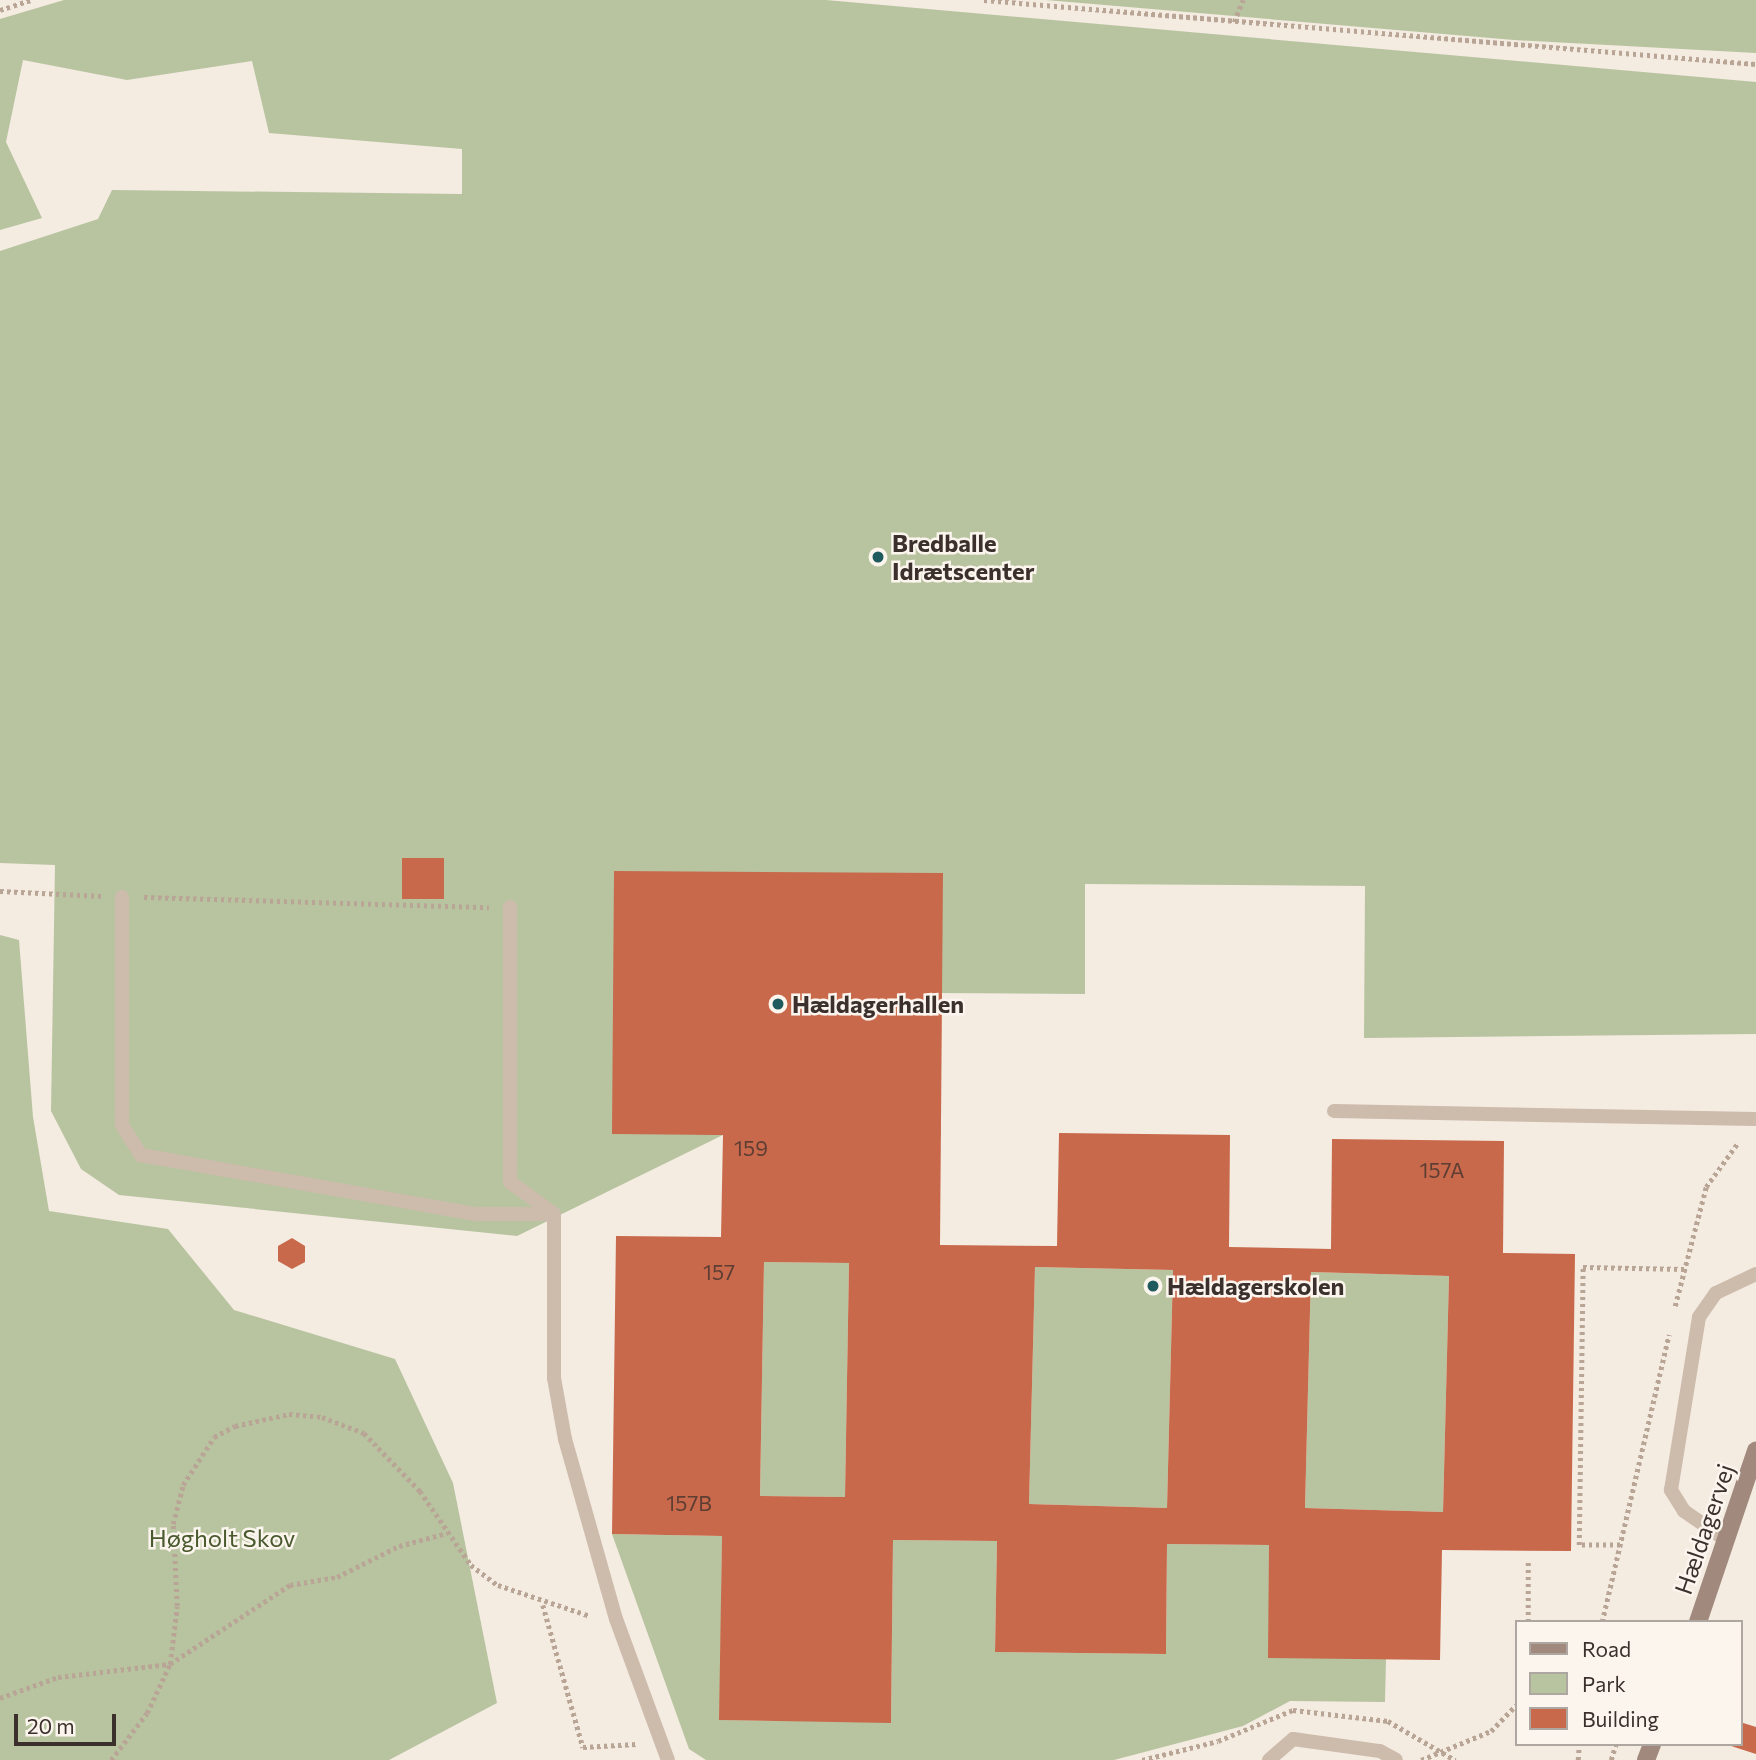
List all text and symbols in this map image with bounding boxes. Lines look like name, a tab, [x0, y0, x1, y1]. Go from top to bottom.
place label: Bredballe Idrætscenter	[892, 529, 1035, 585]
marker: Bredballe Idrætscenter	[870, 549, 886, 565]
place label: Hældagerhallen	[792, 990, 964, 1018]
marker: Hældagerhallen	[770, 996, 786, 1012]
house number: 159	[734, 1135, 768, 1161]
house number: 157A	[1420, 1157, 1464, 1183]
house number: 157	[703, 1259, 735, 1285]
place label: Hældagerskolen	[1167, 1272, 1344, 1300]
marker: Hældagerskolen	[1145, 1278, 1161, 1294]
street label: Hældagervej	[1668, 1460, 1740, 1598]
house number: 157B	[666, 1490, 712, 1516]
park label: Høgholt Skov	[149, 1524, 295, 1552]
legend	[1514, 1620, 1742, 1746]
text: Road	[1582, 1636, 1631, 1661]
text: Park	[1582, 1671, 1626, 1696]
scale bar	[18, 1700, 119, 1744]
text: Building	[1582, 1706, 1659, 1731]
text: 20 m	[27, 1713, 75, 1738]

